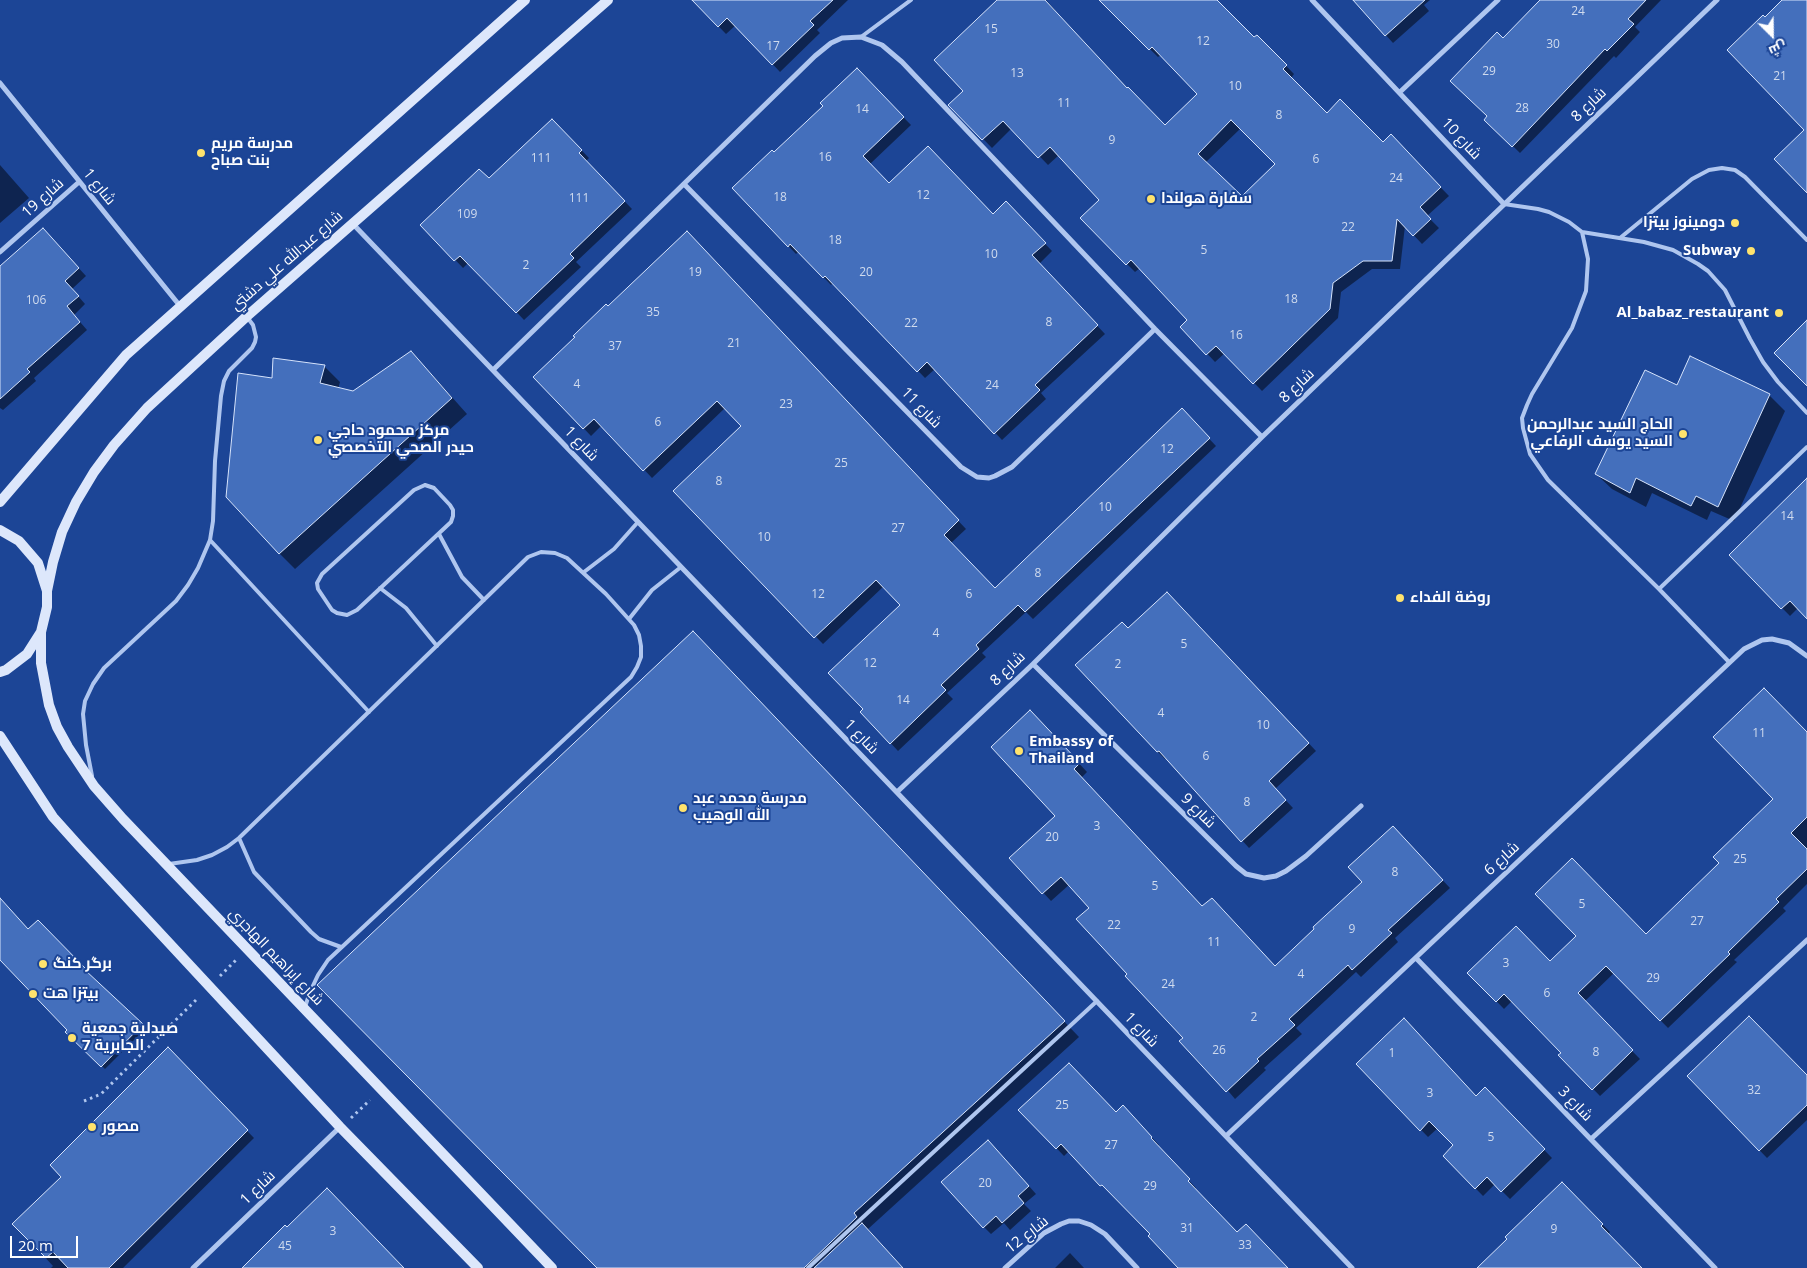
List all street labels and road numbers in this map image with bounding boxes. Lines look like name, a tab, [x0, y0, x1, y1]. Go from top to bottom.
street label: شارع 8	[1568, 84, 1610, 126]
street label: شارع 10	[1437, 115, 1485, 163]
street label: شارع 1	[79, 165, 119, 209]
street label: شارع 19	[18, 175, 68, 221]
street label: شارع عبدالله علي دشتي	[227, 207, 347, 315]
street label: شارع 8	[1276, 365, 1318, 407]
street label: شارع 11	[897, 384, 945, 432]
street label: شارع 1	[560, 423, 602, 465]
street label: شارع 8	[987, 648, 1029, 690]
street label: شارع 1	[840, 716, 882, 758]
street label: شارع 9	[1177, 790, 1219, 832]
street label: شارع 6	[1481, 838, 1523, 880]
street label: شارع إبراهيم الهاجري	[225, 905, 327, 1009]
street label: شارع 1	[1120, 1009, 1162, 1051]
street label: شارع 3	[1554, 1083, 1596, 1125]
street label: شارع 1	[237, 1167, 279, 1209]
street label: شارع 12	[1002, 1212, 1052, 1258]

